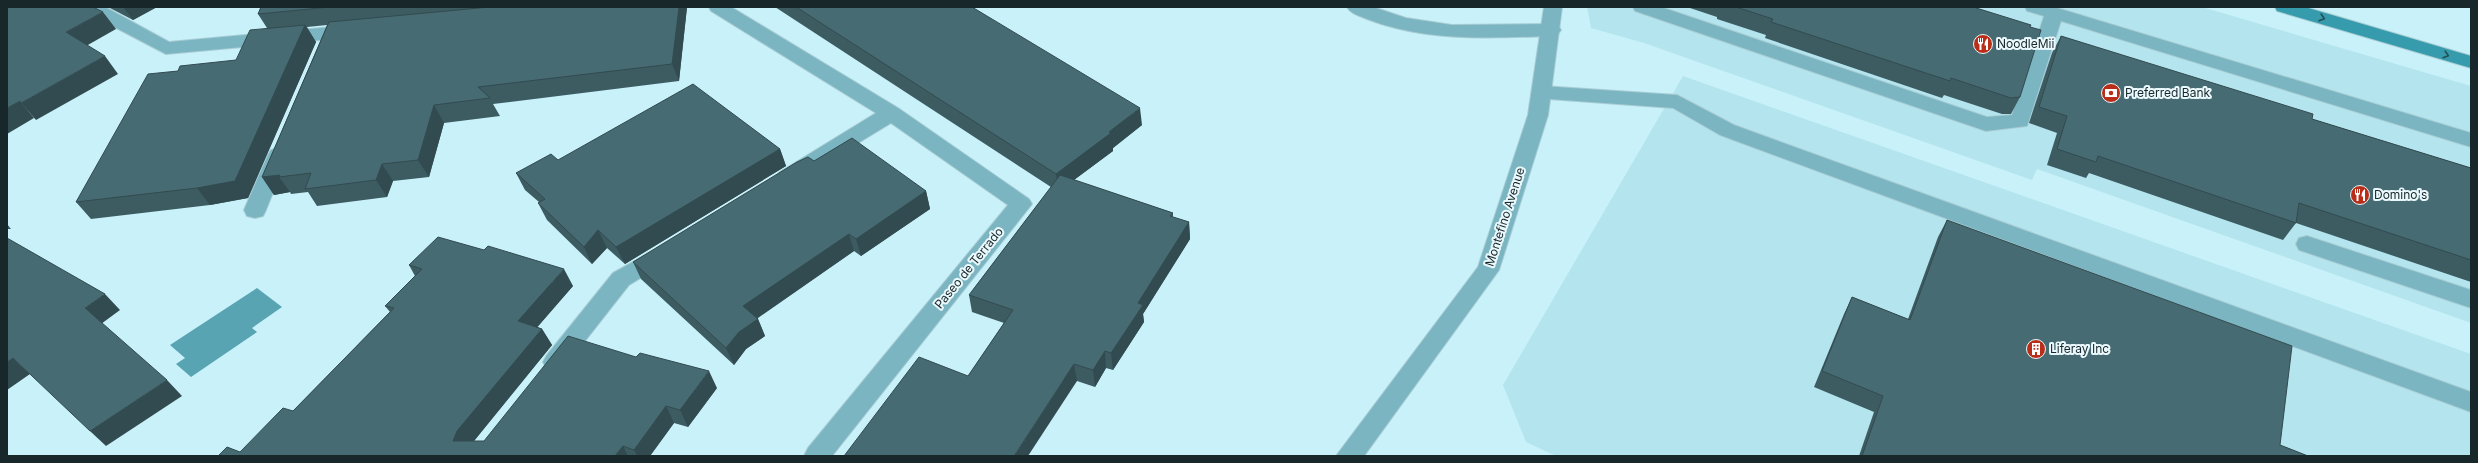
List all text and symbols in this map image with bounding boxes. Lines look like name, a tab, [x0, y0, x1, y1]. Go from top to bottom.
one-way arrow	[2318, 13, 2325, 22]
restaurant icon: NoodleMii	[1972, 33, 1994, 55]
place label: NoodleMii	[1997, 36, 2054, 51]
one-way arrow	[2442, 50, 2449, 59]
bank icon: Preferred Bank	[2100, 82, 2122, 104]
place label: Preferred Bank	[2125, 85, 2210, 100]
street label: Montefino Avenue	[1481, 166, 1528, 268]
restaurant icon: Domino's	[2349, 184, 2371, 206]
place label: Domino's	[2374, 187, 2427, 202]
street label: Paseo de Terrado	[931, 224, 1006, 311]
building icon: Liferay Inc	[2025, 338, 2047, 360]
place label: Liferay Inc	[2050, 341, 2109, 356]

